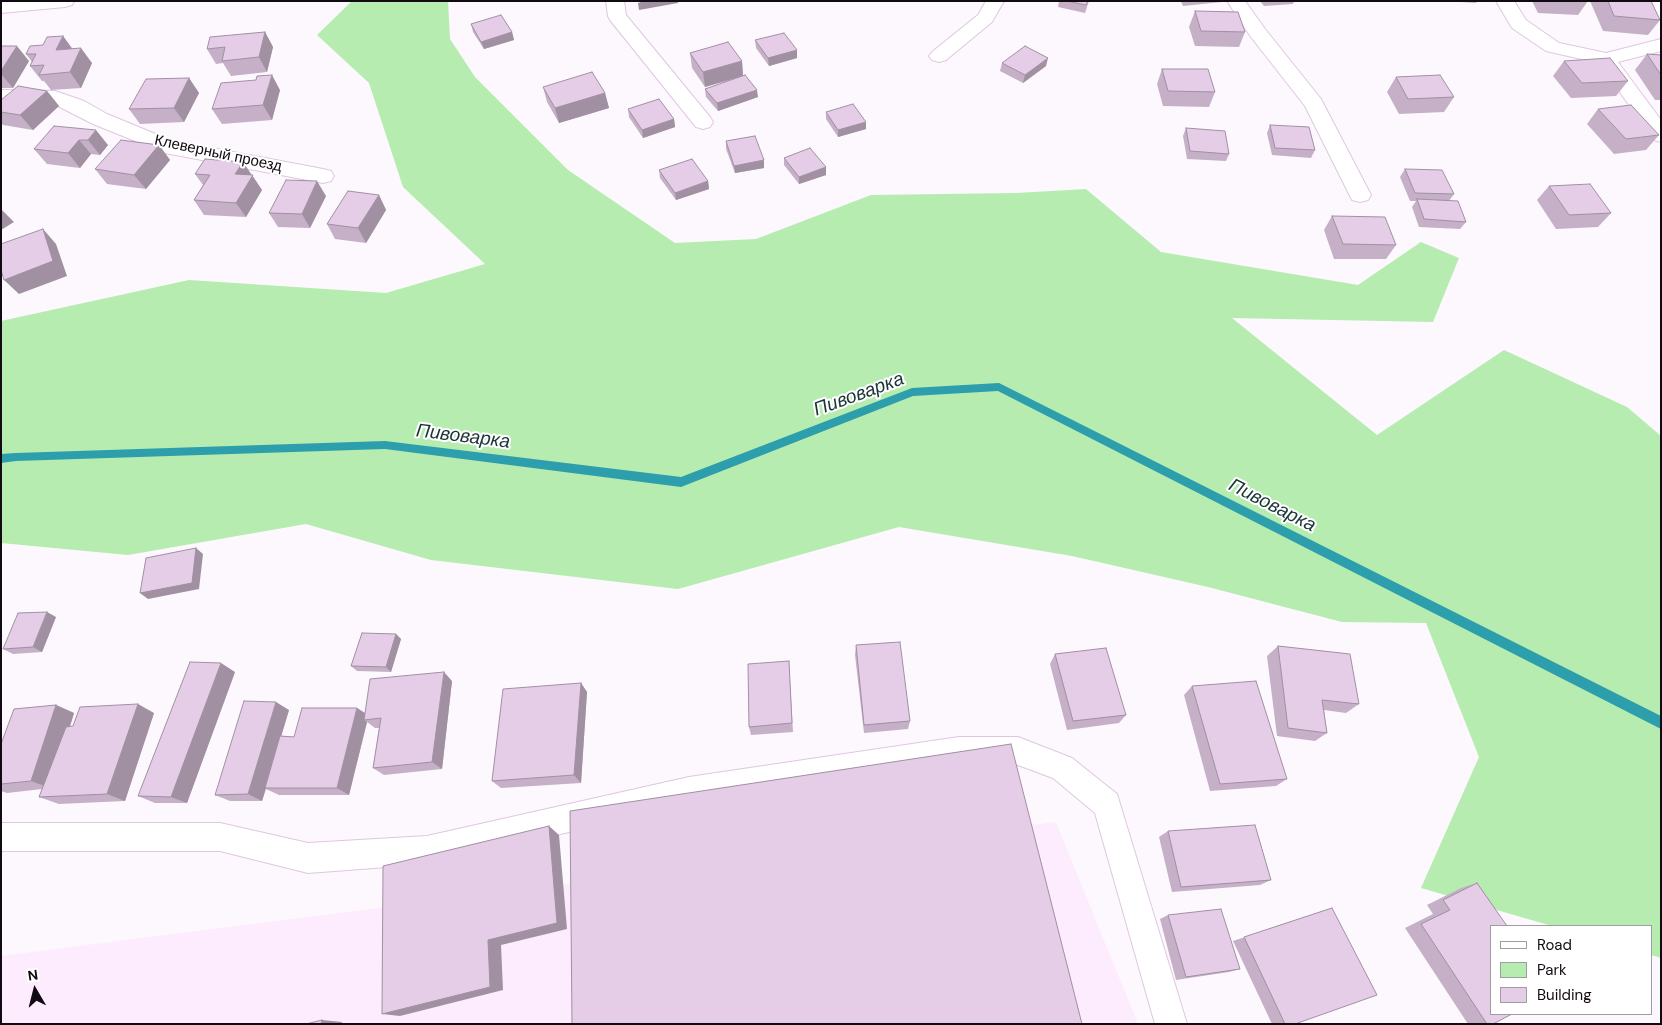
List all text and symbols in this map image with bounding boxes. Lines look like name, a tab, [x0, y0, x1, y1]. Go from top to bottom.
street label: Клеверный проезд	[153, 132, 283, 176]
water label: Пивоварка	[811, 368, 907, 422]
water label: Пивоварка	[415, 420, 511, 454]
water label: Пивоварка	[1225, 474, 1319, 538]
legend	[1490, 925, 1652, 1015]
text: Road	[1537, 935, 1572, 955]
text: Park	[1537, 960, 1567, 980]
north arrow	[10, 965, 60, 1015]
text: N	[27, 966, 39, 985]
text: Building	[1537, 985, 1592, 1005]

